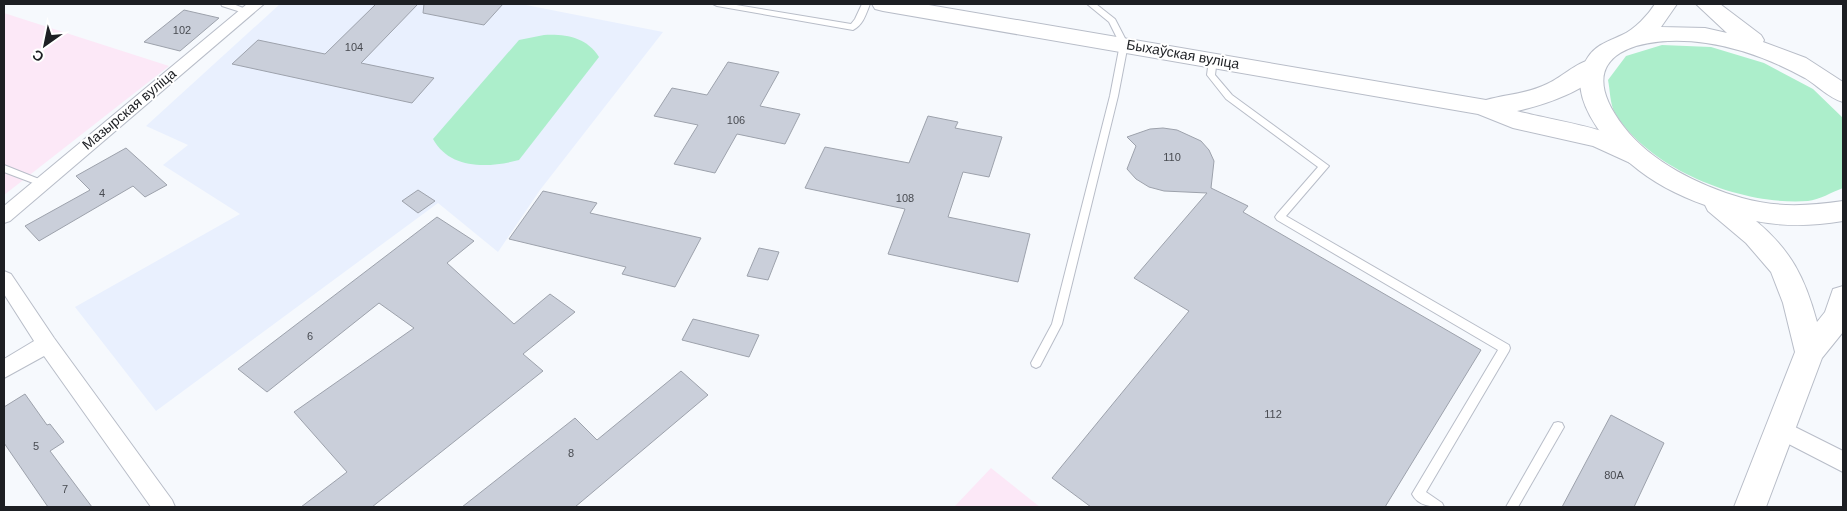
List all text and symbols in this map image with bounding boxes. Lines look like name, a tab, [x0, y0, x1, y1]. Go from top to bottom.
north arrow	[20, 20, 70, 70]
house number: 102	[173, 24, 191, 36]
street label: Быхаўская вуліца	[1125, 36, 1241, 72]
house number: 104	[345, 41, 363, 53]
text: С	[29, 46, 47, 65]
street label: Мазырская вуліца	[79, 65, 179, 153]
house number: 106	[727, 114, 745, 126]
house number: 110	[1163, 151, 1181, 163]
house number: 4	[99, 187, 105, 199]
house number: 108	[896, 192, 914, 204]
house number: 6	[307, 330, 313, 342]
house number: 112	[1264, 408, 1282, 420]
house number: 5	[33, 440, 39, 452]
house number: 8	[568, 447, 574, 459]
house number: 80А	[1604, 469, 1624, 481]
house number: 7	[62, 483, 68, 495]

